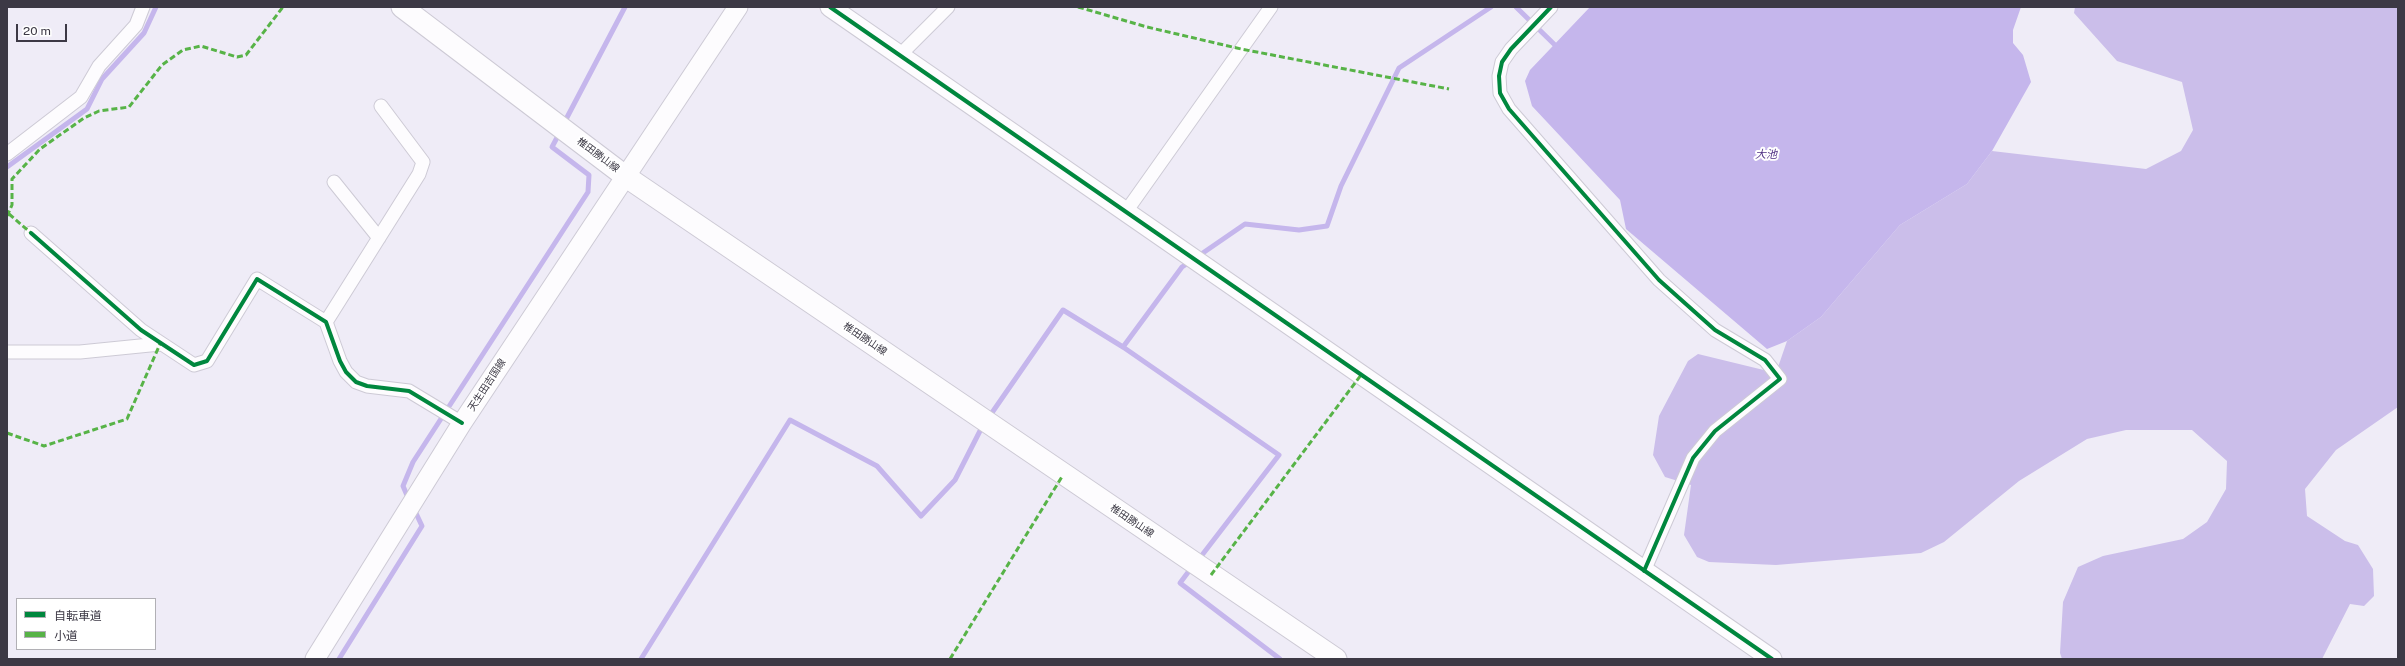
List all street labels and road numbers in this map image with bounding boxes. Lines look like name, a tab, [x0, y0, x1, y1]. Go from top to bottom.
street label: 椎田勝山線	[574, 135, 622, 175]
street label: 椎田勝山線	[841, 320, 889, 358]
street label: 天生田吉国線	[466, 357, 508, 413]
street label: 椎田勝山線	[1108, 502, 1156, 540]

